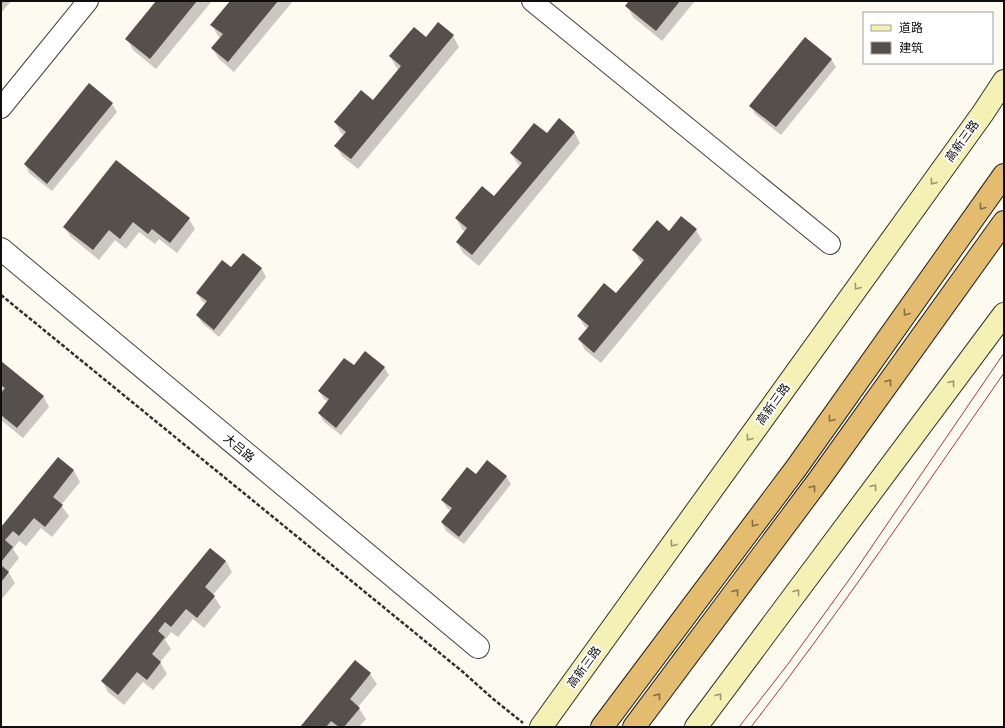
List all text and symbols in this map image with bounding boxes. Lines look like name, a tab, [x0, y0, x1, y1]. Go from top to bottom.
legend	[863, 12, 993, 64]
text: 道路	[899, 18, 923, 36]
text: 建筑	[899, 38, 923, 56]
street label: 高新三路	[940, 116, 983, 165]
one-way arrow	[931, 177, 938, 184]
one-way arrow	[980, 203, 987, 210]
one-way arrow	[854, 283, 862, 290]
one-way arrow	[903, 309, 911, 316]
street label: 高新三路	[751, 379, 794, 428]
one-way arrow	[884, 379, 892, 386]
one-way arrow	[947, 381, 954, 388]
one-way arrow	[828, 415, 836, 422]
street label: 大吕路	[220, 429, 259, 466]
one-way arrow	[746, 434, 754, 441]
one-way arrow	[809, 485, 816, 492]
one-way arrow	[870, 485, 877, 492]
one-way arrow	[752, 519, 759, 526]
one-way arrow	[671, 539, 678, 546]
one-way arrow	[731, 589, 738, 596]
one-way arrow	[792, 589, 799, 596]
street label: 高新三路	[562, 642, 605, 691]
one-way arrow	[653, 693, 660, 700]
one-way arrow	[714, 693, 721, 700]

